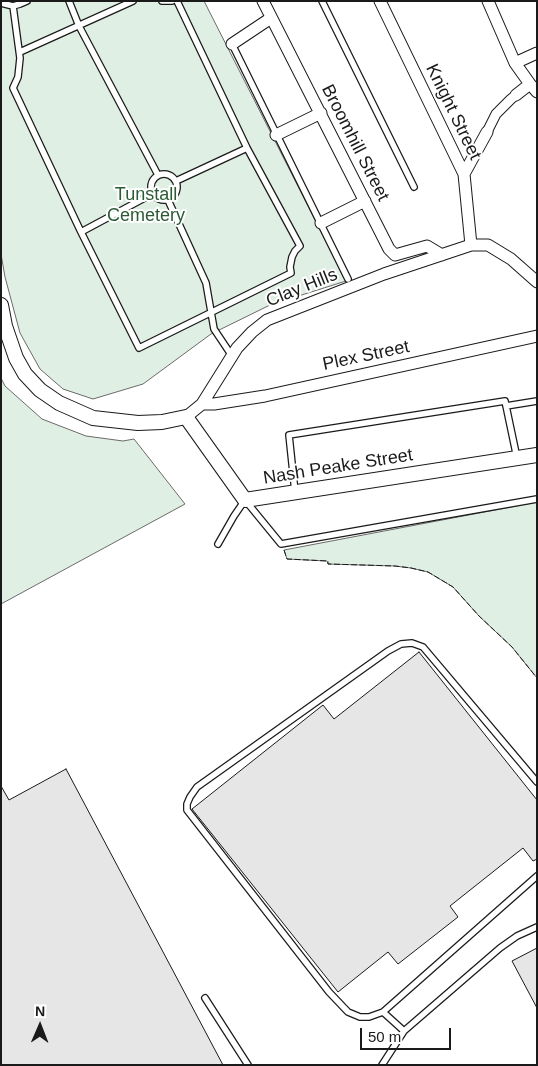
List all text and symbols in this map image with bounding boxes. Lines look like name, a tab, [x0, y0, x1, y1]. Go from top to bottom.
street label: Knight Street	[420, 61, 486, 163]
street label: Broomhill Street	[316, 81, 394, 205]
park label: Tunstall Cemetery	[107, 184, 185, 226]
street label: Clay Hills	[263, 264, 341, 312]
street label: Plex Street	[321, 336, 411, 376]
street label: Nash Peake Street	[262, 445, 414, 489]
north arrow	[15, 1001, 65, 1051]
text: N	[35, 1003, 45, 1019]
scale bar	[363, 1018, 454, 1050]
text: 50 m	[368, 1028, 401, 1045]

